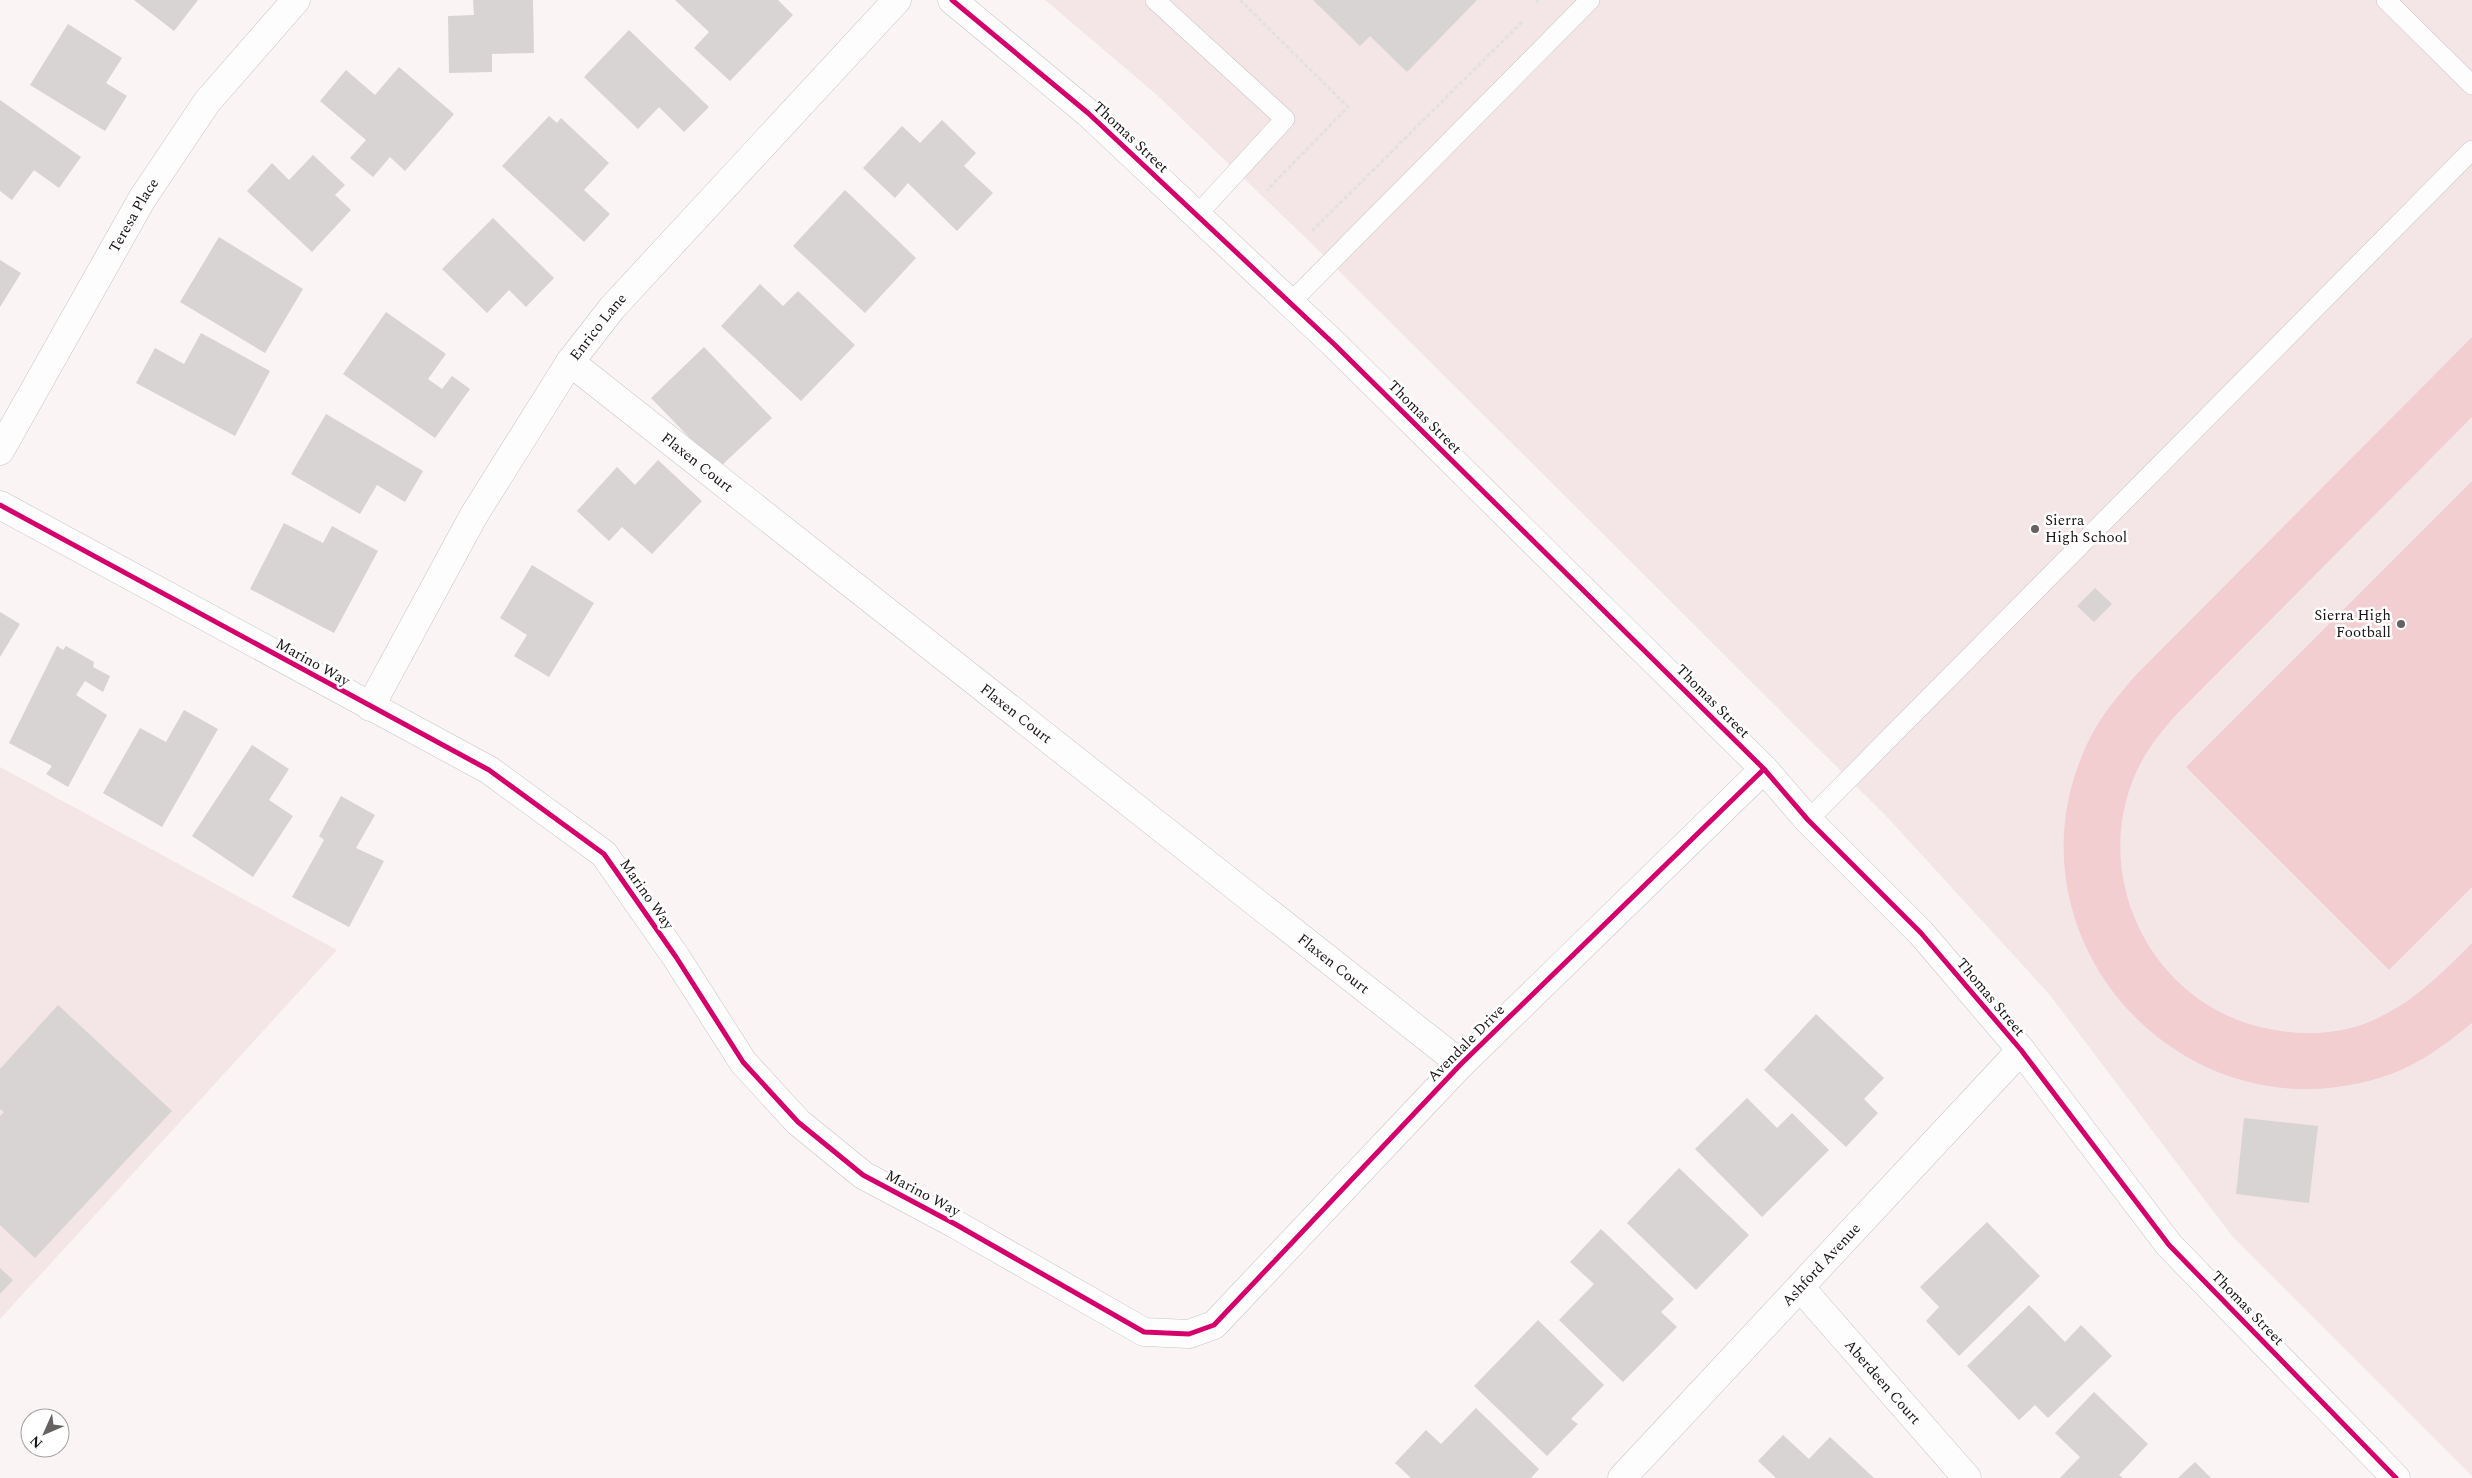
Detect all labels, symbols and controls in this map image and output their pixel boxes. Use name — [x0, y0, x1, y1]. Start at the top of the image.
street label: Thomas Street — [1087, 96, 1174, 179]
street label: Teresa Place — [103, 173, 165, 257]
street label: Enrico Lane — [564, 288, 632, 366]
street label: Thomas Street — [1382, 375, 1467, 460]
street label: Flaxen Court — [656, 427, 738, 498]
place label: Sierra High School — [2045, 509, 2127, 549]
marker: Sierra High School — [2029, 523, 2041, 535]
place label: Sierra High Football — [2314, 604, 2391, 644]
marker: Sierra High Football — [2395, 618, 2407, 630]
street label: Marino Way — [271, 633, 355, 693]
street label: Thomas Street — [1670, 659, 1755, 744]
street label: Flaxen Court — [975, 678, 1057, 750]
street label: Marino Way — [614, 854, 680, 935]
street label: Flaxen Court — [1292, 928, 1374, 1000]
street label: Thomas Street — [1951, 953, 2031, 1042]
street label: Avendale Drive — [1422, 999, 1510, 1087]
street label: Marino Way — [881, 1164, 965, 1223]
street label: Ashford Avenue — [1777, 1218, 1866, 1312]
street label: Thomas Street — [2206, 1266, 2290, 1351]
street label: Aberdeen Court — [1839, 1334, 1926, 1430]
north arrow — [20, 1408, 70, 1458]
text: N — [25, 1430, 48, 1453]

